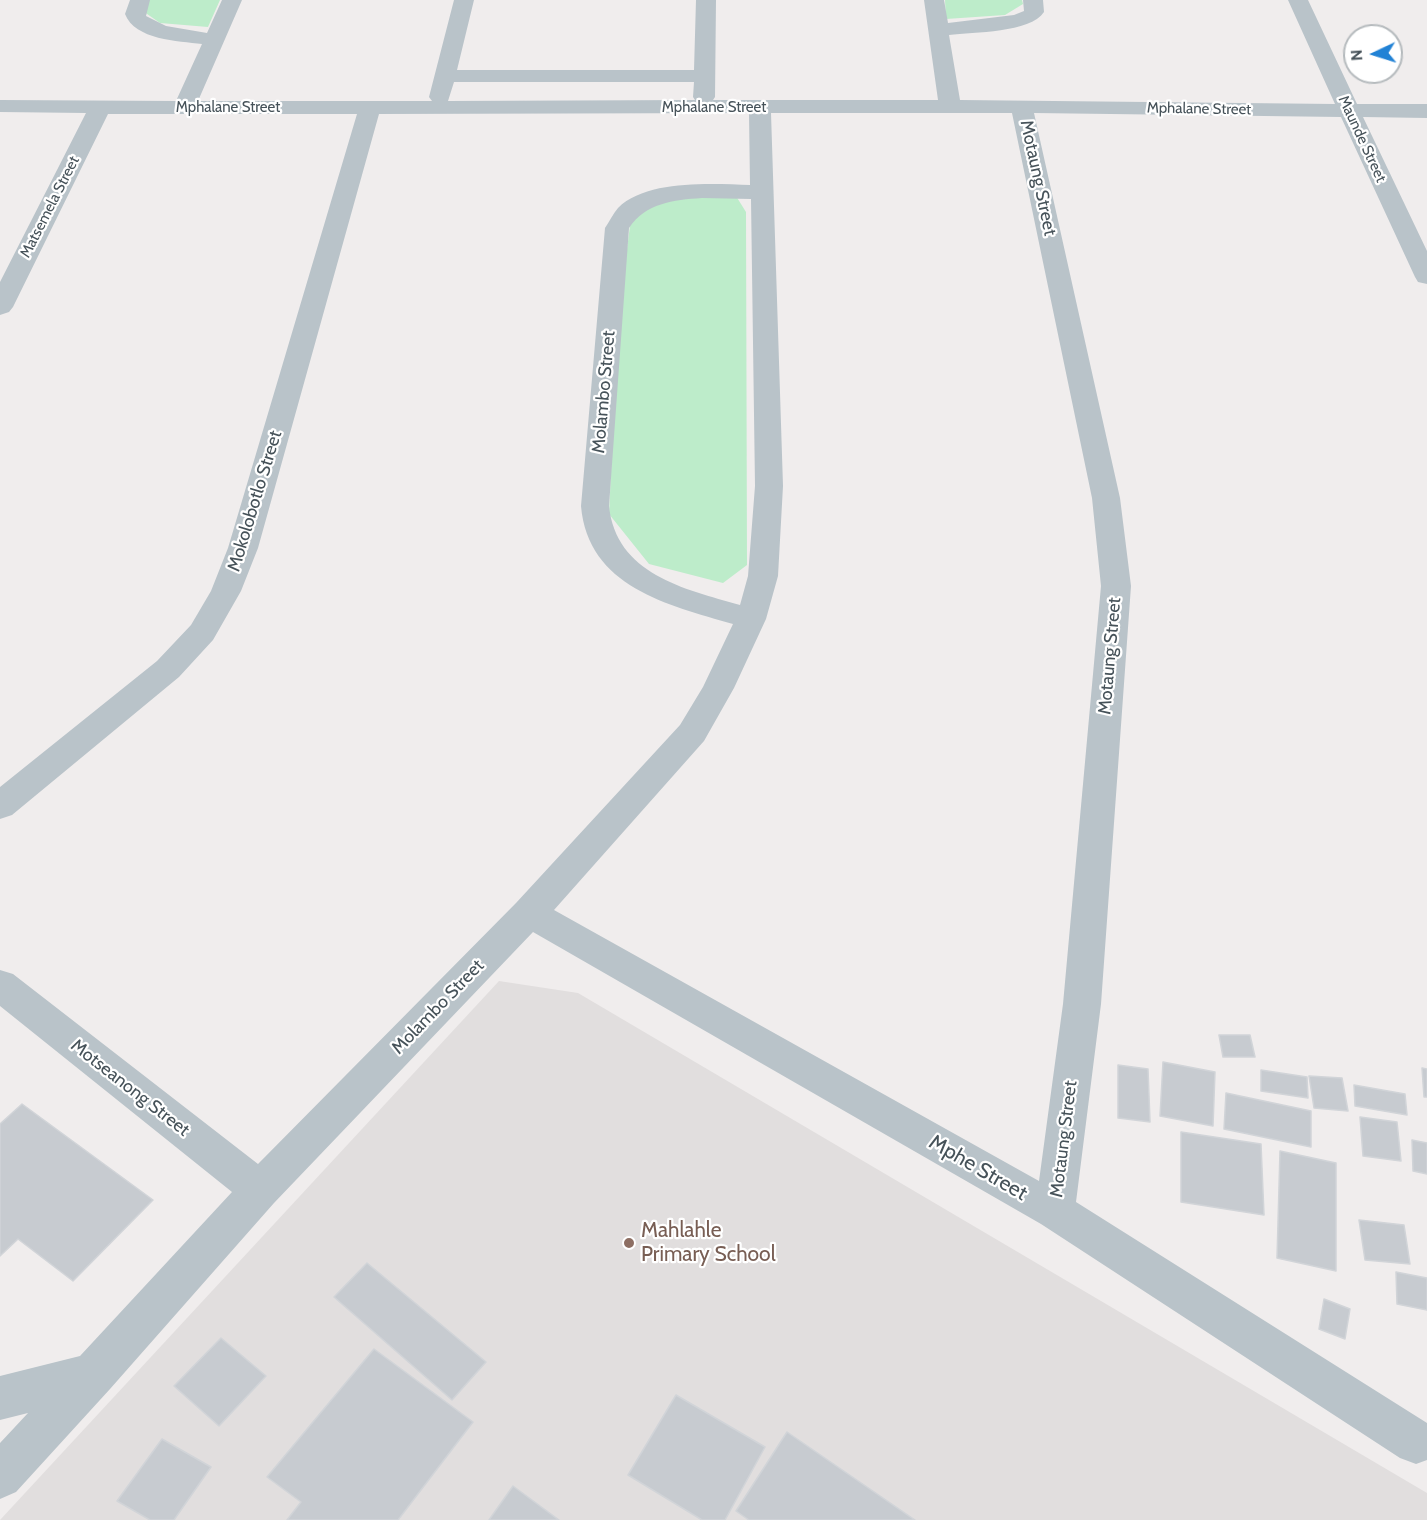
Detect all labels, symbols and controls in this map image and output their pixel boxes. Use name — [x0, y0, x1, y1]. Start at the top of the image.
north arrow — [1343, 24, 1403, 84]
text: N — [1347, 49, 1366, 61]
street label: Maunde Street — [1334, 93, 1390, 185]
street label: Mphalane Street — [176, 99, 280, 117]
street label: Mphalane Street — [662, 99, 766, 117]
street label: Mphalane Street — [1147, 99, 1251, 119]
street label: Motaung Street — [1015, 118, 1061, 238]
street label: Matsemela Street — [17, 153, 83, 261]
street label: Molambo Street — [588, 330, 620, 454]
street label: Mokolobotlo Street — [223, 428, 287, 574]
street label: Motaung Street — [1094, 596, 1126, 716]
street label: Molambo Street — [387, 955, 489, 1059]
street label: Motseanong Street — [66, 1035, 194, 1141]
street label: Motaung Street — [1046, 1079, 1082, 1199]
street label: Mphe Street — [924, 1130, 1032, 1206]
place label: Mahlahle Primary School — [641, 1218, 776, 1268]
marker: Mahlahle Primary School — [622, 1236, 636, 1250]

